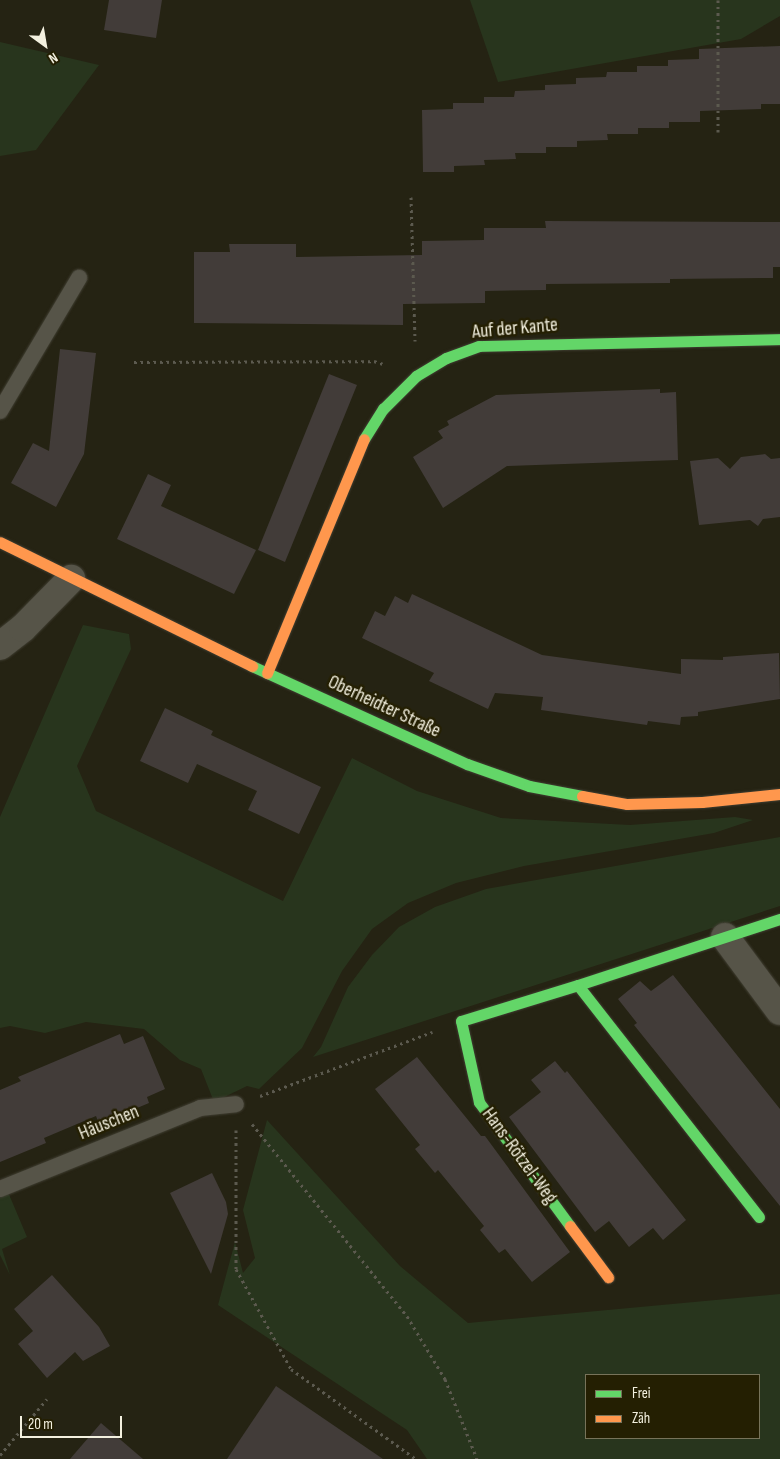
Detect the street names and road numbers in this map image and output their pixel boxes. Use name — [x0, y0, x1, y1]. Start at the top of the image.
street label: Auf der Kante — [471, 314, 559, 344]
street label: Oberheidter Straße — [324, 671, 444, 743]
street label: Häuschen — [75, 1101, 143, 1145]
street label: Hans-Rötzel-Weg — [477, 1104, 561, 1208]

